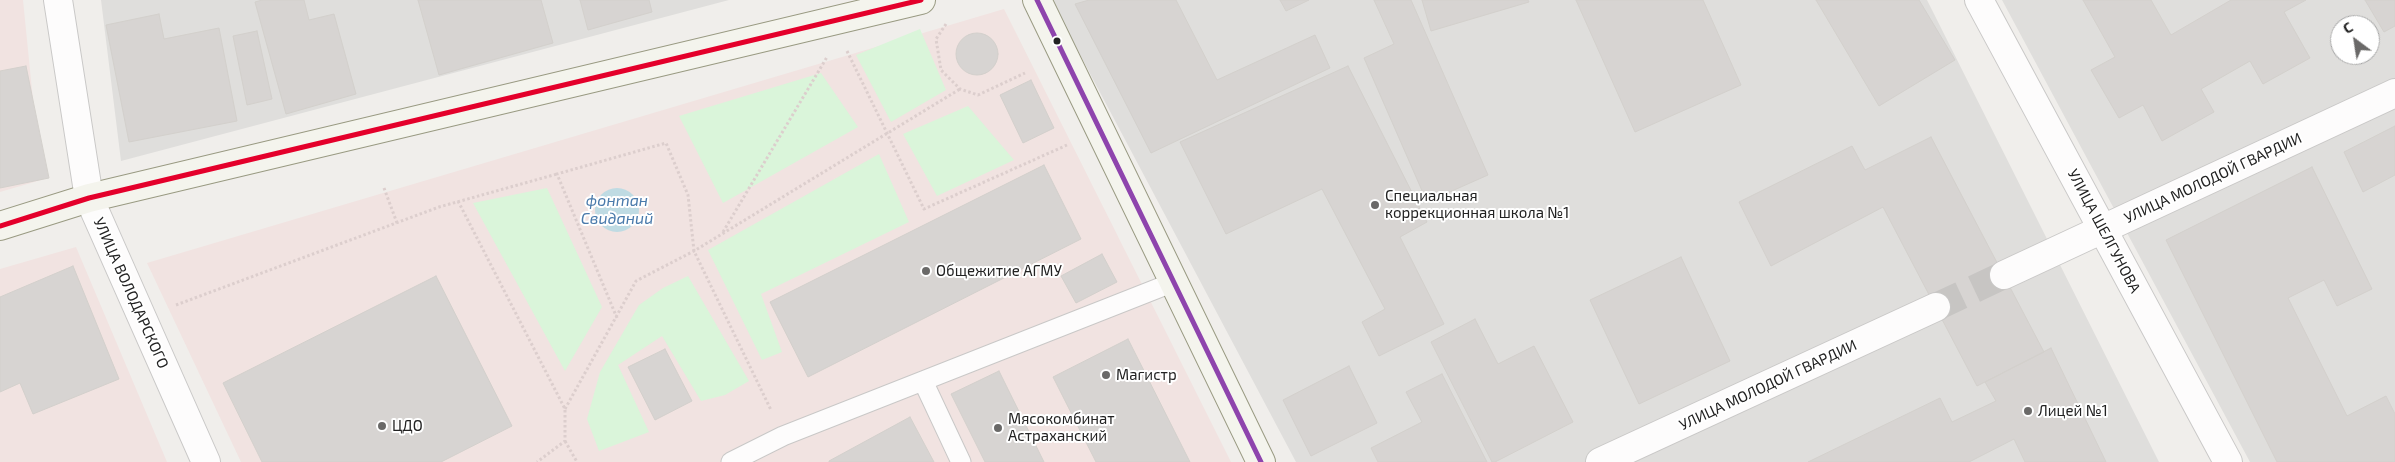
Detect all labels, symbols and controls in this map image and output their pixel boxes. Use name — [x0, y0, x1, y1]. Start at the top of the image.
north arrow — [2330, 15, 2380, 65]
text: С — [2340, 18, 2355, 37]
unlabelled marker — [1052, 36, 1062, 46]
street label: УЛИЦА МОЛОДОЙ ГВАРДИИ — [2121, 129, 2305, 227]
street label: УЛИЦА ШЕЛГУНОВА — [2064, 166, 2144, 296]
place label: Специальная коррекционная школа №1 — [1385, 187, 1569, 222]
water label: фонтан Свиданий — [581, 191, 653, 229]
marker: Специальная коррекционная школа №1 — [1369, 199, 1381, 211]
street label: УЛИЦА ВОЛОДАРСКОГО — [90, 215, 172, 371]
place label: Общежитие АГМУ — [936, 262, 1062, 280]
marker: Общежитие АГМУ — [920, 265, 932, 277]
street label: УЛИЦА МОЛОДОЙ ГВАРДИИ — [1676, 336, 1860, 434]
place label: Магистр — [1116, 366, 1177, 384]
marker: Магистр — [1100, 369, 1112, 381]
place label: Лицей №1 — [2038, 402, 2108, 420]
marker: Лицей №1 — [2022, 405, 2034, 417]
place label: Мясокомбинат Астраханский — [1008, 410, 1115, 445]
place label: ЦДО — [392, 417, 423, 435]
marker: ЦДО — [376, 420, 388, 432]
marker: Мясокомбинат Астраханский — [992, 422, 1004, 434]

